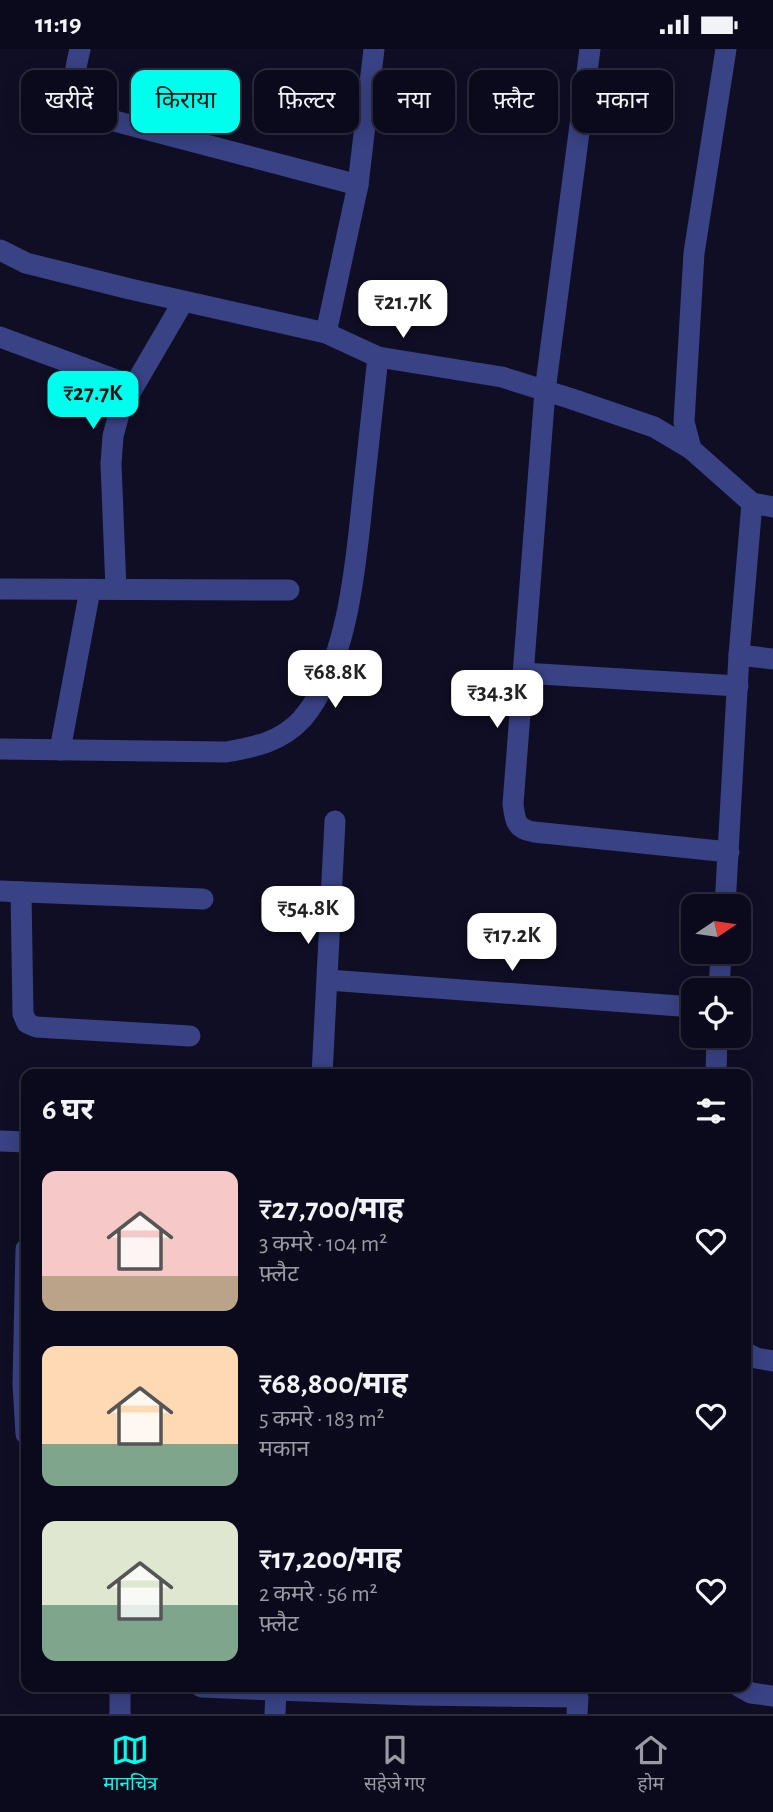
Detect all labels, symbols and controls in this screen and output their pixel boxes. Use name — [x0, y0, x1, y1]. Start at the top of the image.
text: 11:19 — [35, 11, 82, 37]
chip: खरीदें — [21, 70, 117, 133]
chip: किराया — [131, 70, 240, 133]
chip: फ़िल्टर — [254, 70, 359, 133]
chip: नया — [373, 70, 455, 133]
chip: फ़्लैट — [469, 70, 558, 133]
chip: मकान — [572, 70, 673, 133]
pin: ₹21.7K — [346, 281, 460, 340]
text: ₹21.7K — [374, 291, 432, 314]
pin: ₹27.7K — [36, 371, 150, 431]
text: ₹27.7K — [63, 382, 123, 405]
pin: ₹68.8K — [278, 651, 392, 710]
text: ₹68.8K — [304, 661, 366, 684]
pin: ₹34.3K — [440, 671, 554, 730]
text: ₹34.3K — [467, 681, 527, 704]
pin: ₹54.8K — [251, 887, 365, 946]
north arrow — [681, 894, 751, 964]
map controls — [681, 894, 751, 1048]
text: ₹54.8K — [277, 897, 339, 920]
pin: ₹17.2K — [455, 913, 569, 973]
text: ₹17.2K — [483, 924, 541, 947]
button: locate — [681, 978, 751, 1048]
icon: filters — [692, 1092, 730, 1130]
text: 6 घर — [42, 1095, 94, 1125]
text: ₹27,700/माह — [259, 1194, 404, 1224]
icon: home — [98, 1199, 182, 1283]
icon: heart — [692, 1222, 730, 1260]
text: 3 कमरे · 104 m² — [259, 1233, 387, 1256]
text: फ़्लैट — [259, 1263, 299, 1286]
text: ₹68,800/माह — [259, 1369, 408, 1399]
icon: home — [98, 1374, 182, 1458]
icon: heart — [692, 1397, 730, 1435]
text: 5 कमरे · 183 m² — [259, 1408, 385, 1431]
text: मकान — [259, 1438, 309, 1461]
text: ₹17,200/माह — [259, 1544, 401, 1574]
icon: home — [98, 1549, 182, 1633]
icon: heart — [692, 1572, 730, 1610]
text: 2 कमरे · 56 m² — [259, 1583, 378, 1606]
text: फ़्लैट — [259, 1613, 299, 1636]
tab: मानचित्र — [103, 1731, 158, 1798]
tab: सहेजे गए — [364, 1731, 425, 1798]
tab: होम — [632, 1731, 670, 1798]

